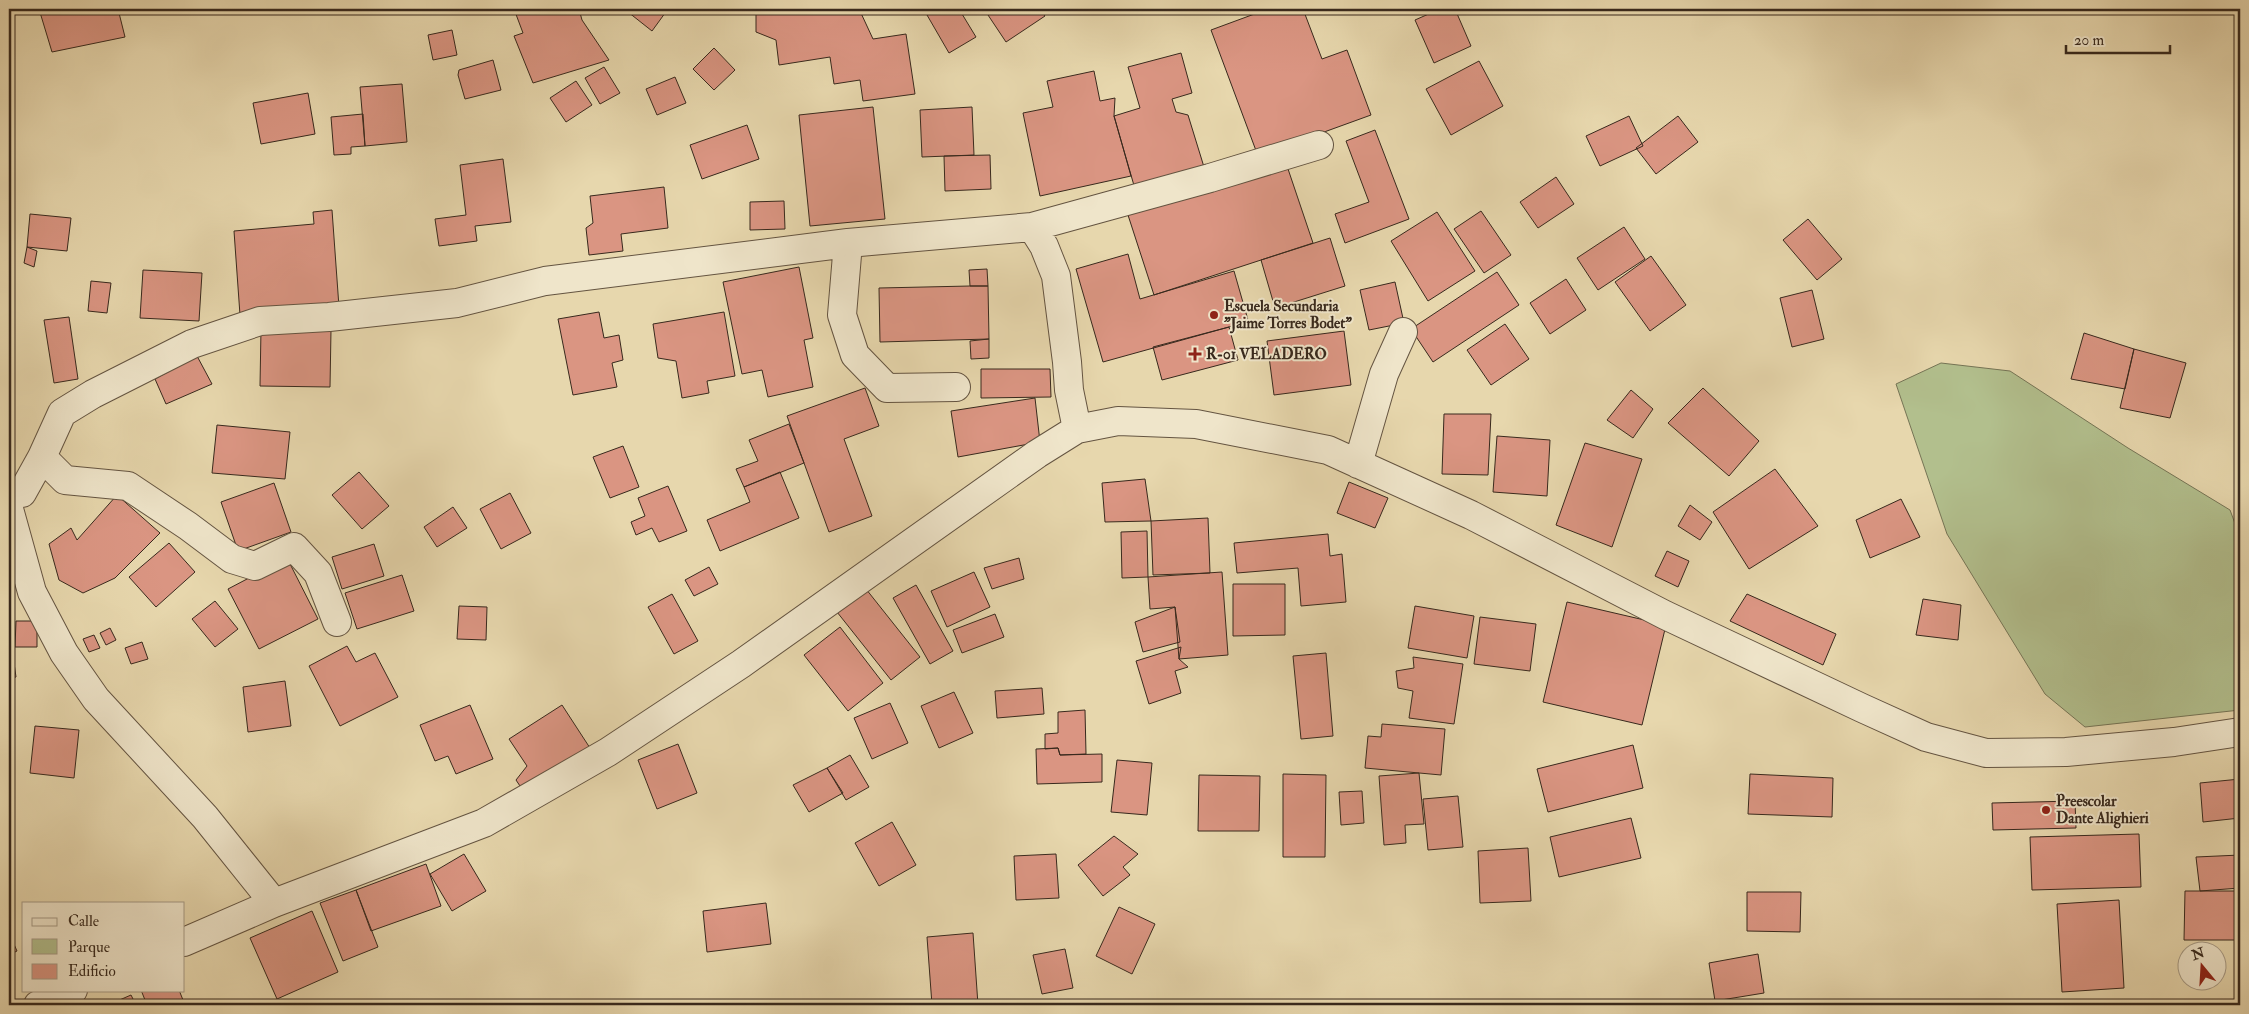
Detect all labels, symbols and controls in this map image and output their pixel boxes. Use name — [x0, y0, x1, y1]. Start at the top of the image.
scale bar — [2066, 22, 2170, 54]
text: 20 m — [2074, 31, 2104, 50]
place label: Escuela Secundaria "Jaime Torres Bodet" — [1224, 297, 1352, 334]
marker: Escuela Secundaria "Jaime Torres Bodet" — [1208, 309, 1220, 321]
place label: R-01 VELADERO — [1206, 345, 1327, 364]
marker: R-01 VELADERO — [1188, 347, 1202, 361]
place label: Preescolar Dante Alighieri — [2056, 792, 2149, 829]
marker: Preescolar Dante Alighieri — [2040, 804, 2052, 816]
legend — [22, 902, 185, 992]
text: Calle — [68, 912, 99, 931]
text: Parque — [68, 938, 110, 957]
north arrow — [2176, 942, 2226, 992]
text: N — [2189, 944, 2207, 964]
text: Edificio — [68, 962, 116, 981]

